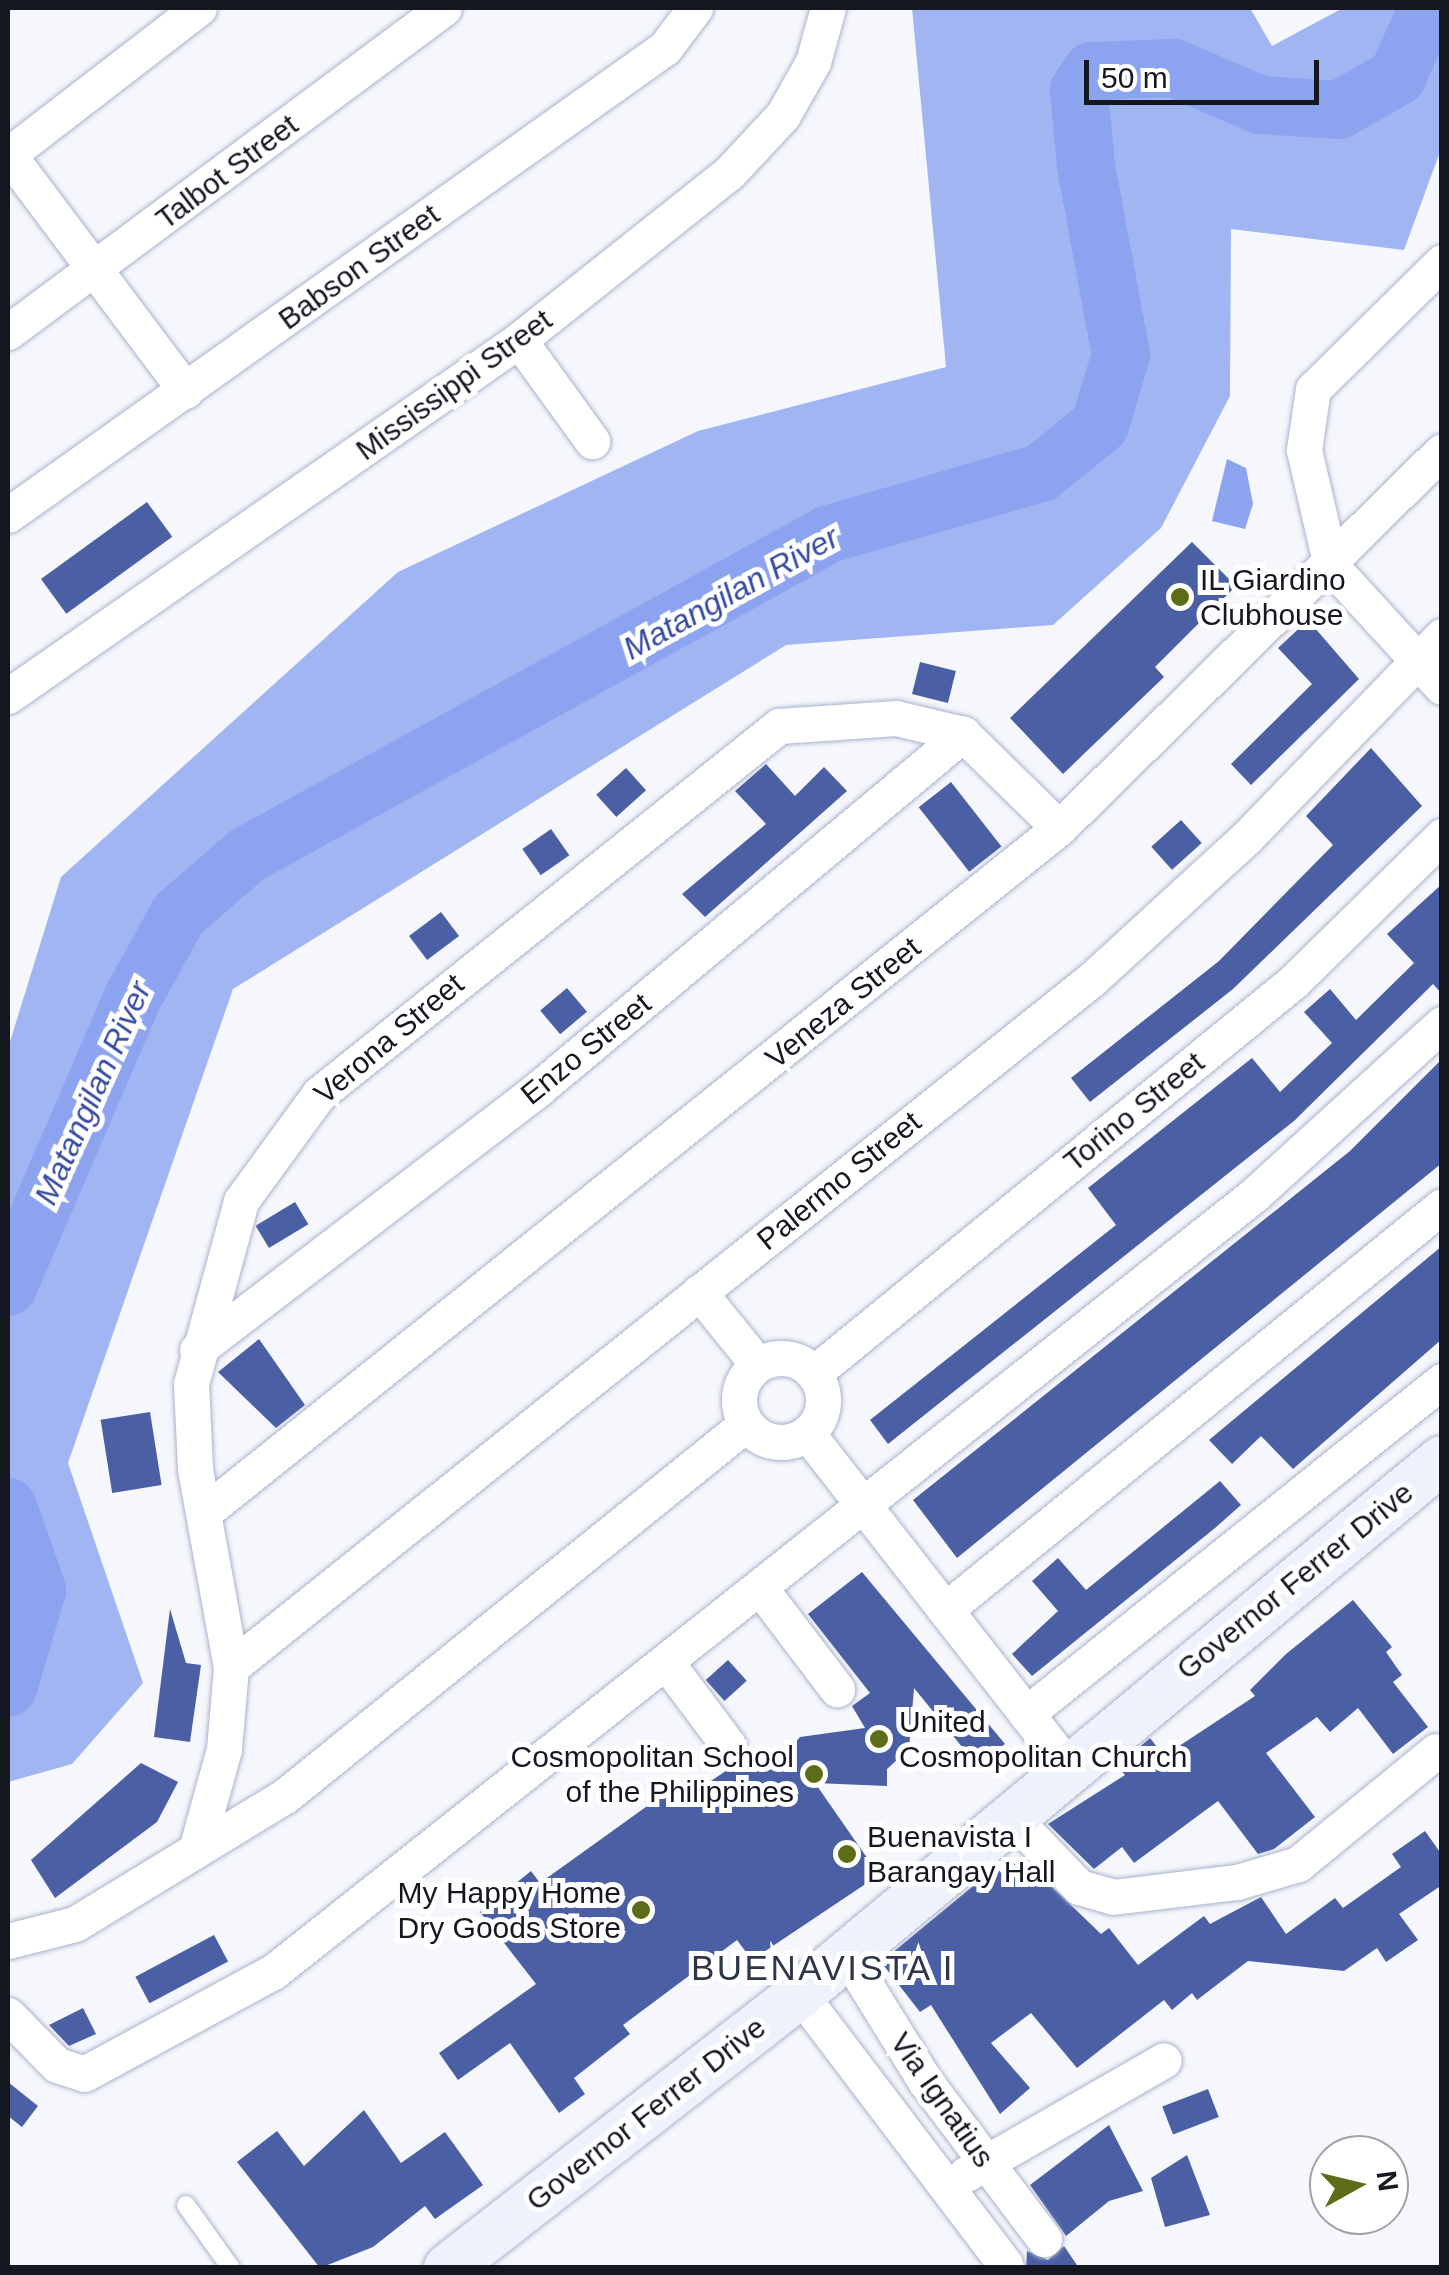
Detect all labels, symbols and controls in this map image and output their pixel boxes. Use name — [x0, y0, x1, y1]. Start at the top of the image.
scale bar — [1089, 40, 1324, 102]
text: 50 m — [1101, 61, 1168, 94]
street label: Talbot Street — [149, 107, 305, 237]
street label: Babson Street — [272, 197, 446, 337]
street label: Mississippi Street — [349, 302, 559, 468]
water label: Matangilan River — [617, 518, 845, 668]
place label: IL Giardino Clubhouse — [1200, 562, 1347, 632]
marker: IL Giardino Clubhouse — [1169, 586, 1191, 608]
street label: Veneza Street — [758, 930, 928, 1076]
street label: Verona Street — [307, 966, 471, 1112]
water label: Matangilan River — [27, 976, 159, 1210]
street label: Enzo Street — [514, 986, 658, 1112]
street label: Torino Street — [1057, 1044, 1211, 1180]
street label: Palermo Street — [750, 1104, 928, 1258]
street label: Governor Ferrer Drive — [1170, 1475, 1420, 1687]
place label: United Cosmopolitan Church — [899, 1704, 1187, 1774]
marker: United Cosmopolitan Church — [868, 1728, 890, 1750]
place label: Cosmopolitan School of the Philippines — [511, 1739, 794, 1810]
marker: Cosmopolitan School of the Philippines — [803, 1763, 825, 1785]
place label: Buenavista I Barangay Hall — [867, 1819, 1055, 1890]
marker: Buenavista I Barangay Hall — [836, 1843, 858, 1865]
place label: My Happy Home Dry Goods Store — [398, 1875, 621, 1946]
marker: My Happy Home Dry Goods Store — [630, 1899, 652, 1921]
district label: BUENAVISTA I — [690, 1947, 956, 1989]
street label: Governor Ferrer Drive — [519, 2010, 773, 2218]
street label: Via Ignatius — [882, 2026, 1002, 2174]
north arrow — [1309, 2135, 1409, 2235]
text: N — [1370, 2169, 1404, 2193]

